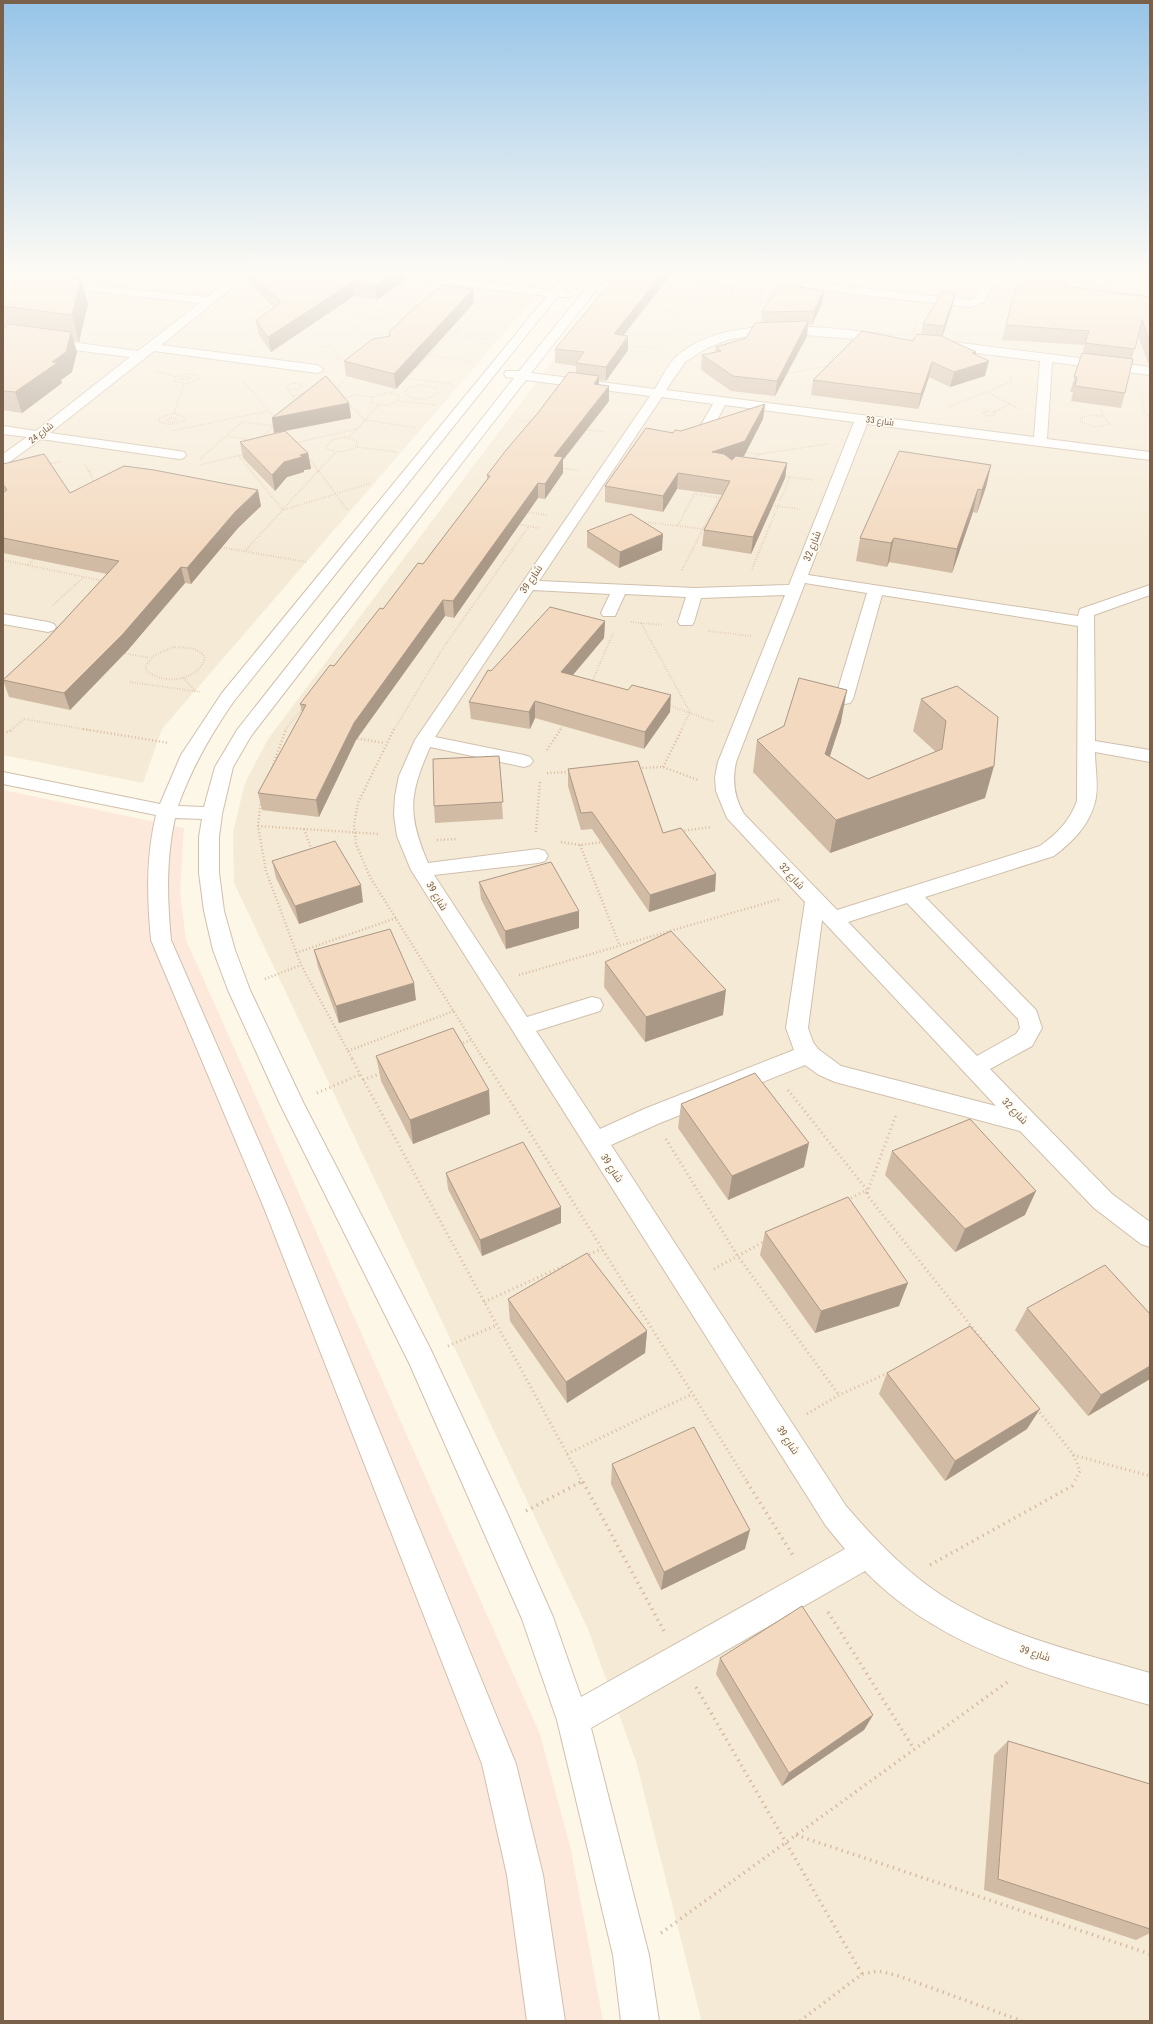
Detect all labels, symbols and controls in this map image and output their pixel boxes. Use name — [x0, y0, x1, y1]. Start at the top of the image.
street label: شارع 33 — [865, 414, 895, 429]
street label: شارع 24 — [27, 420, 56, 446]
street label: شارع 32 — [801, 529, 824, 563]
street label: شارع 39 — [518, 563, 545, 596]
street label: شارع 32 — [776, 861, 807, 892]
street label: شارع 39 — [423, 880, 450, 913]
street label: شارع 32 — [999, 1096, 1030, 1127]
street label: شارع 39 — [598, 1152, 625, 1185]
street label: شارع 39 — [774, 1424, 801, 1457]
street label: شارع 39 — [1018, 1643, 1052, 1664]

